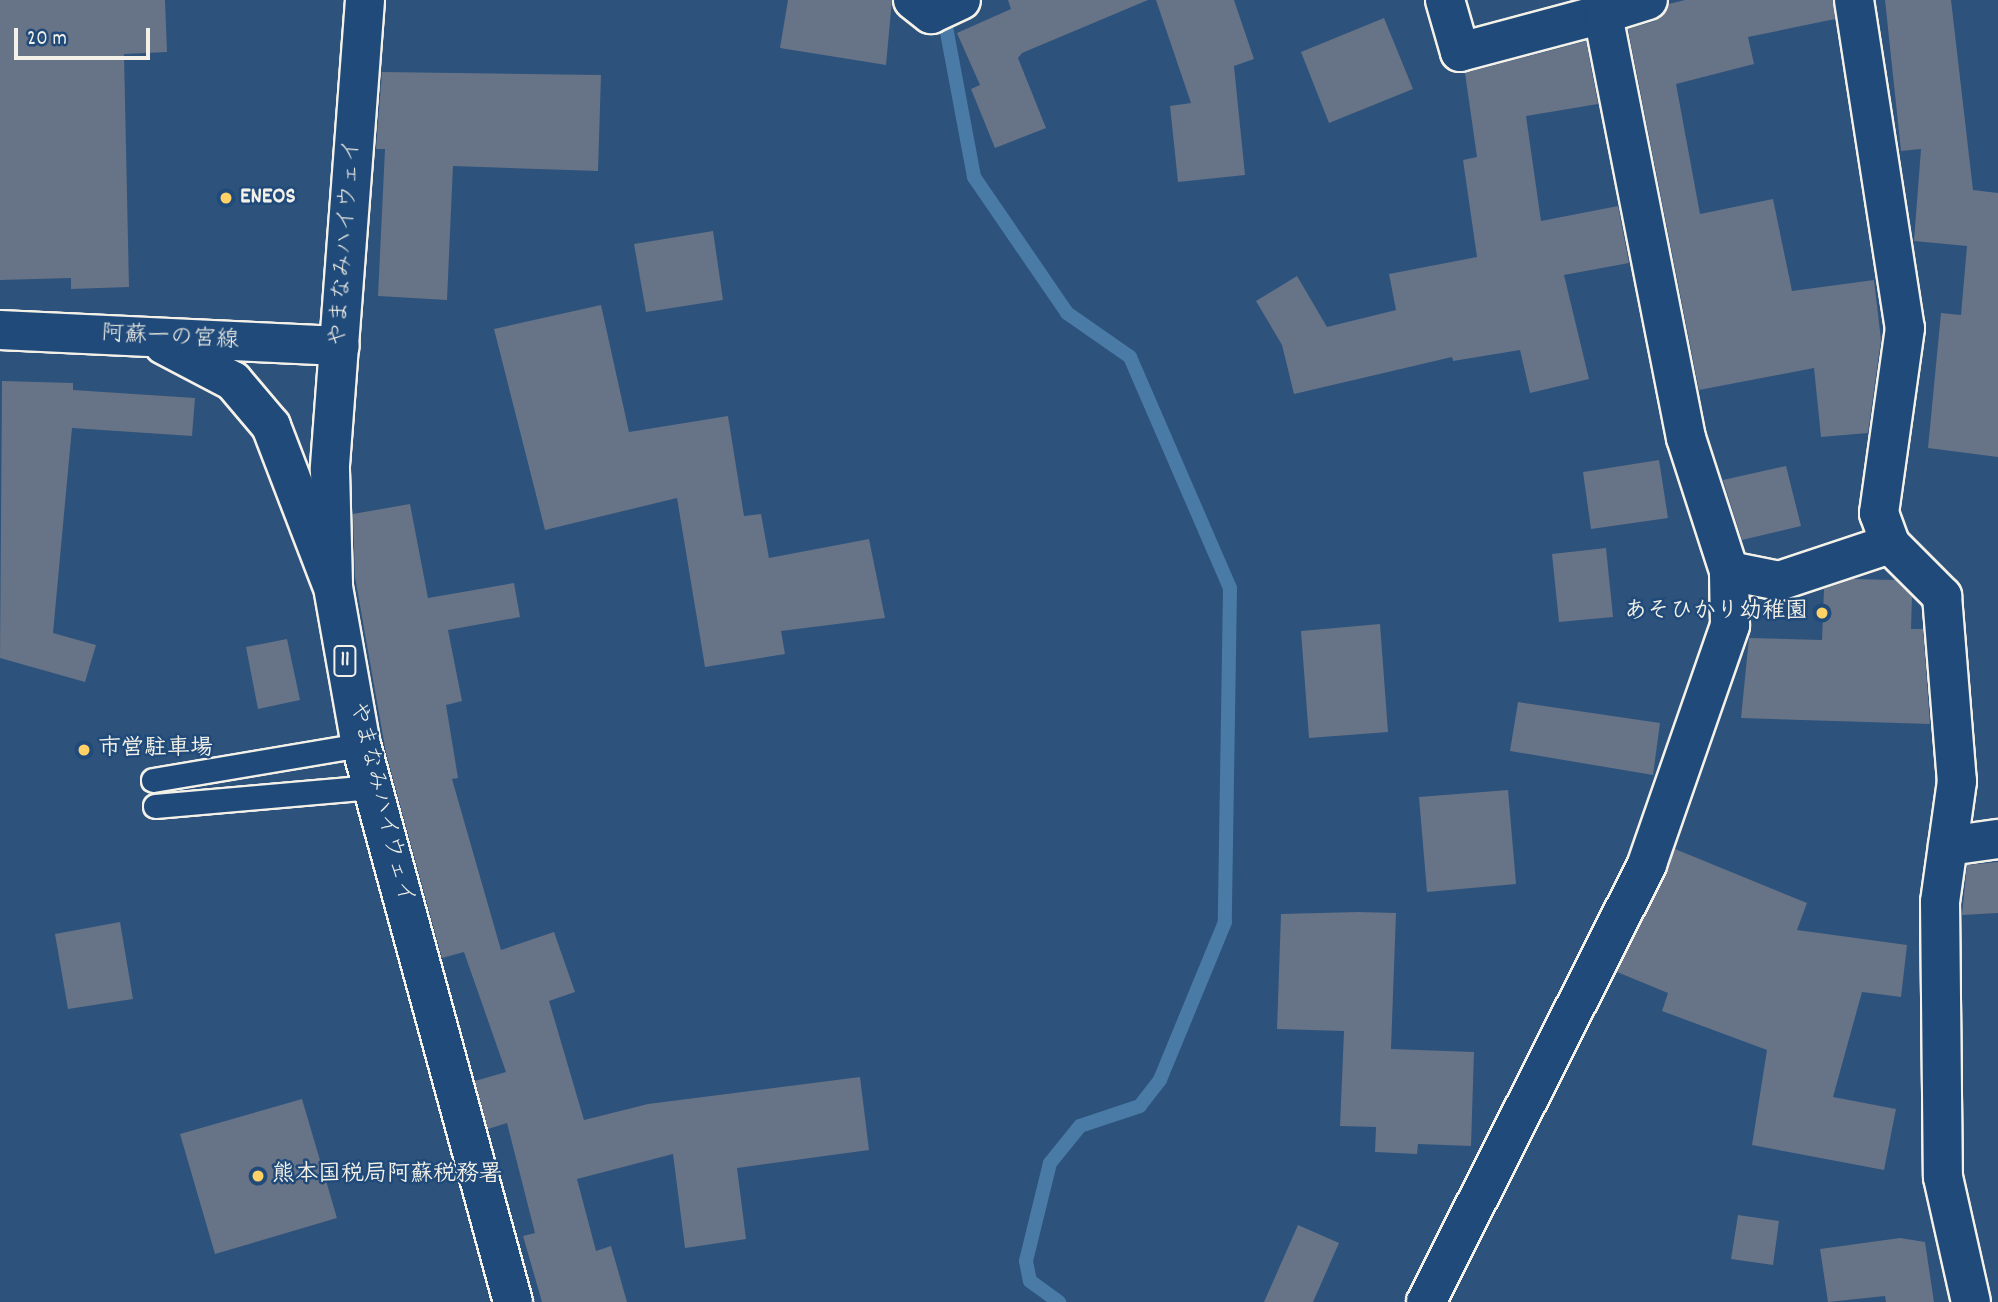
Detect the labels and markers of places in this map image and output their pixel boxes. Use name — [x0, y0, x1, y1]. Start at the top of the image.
place label: ENEOS — [240, 184, 296, 212]
marker: ENEOS — [218, 190, 234, 206]
place label: あそひかり幼稚園 — [1624, 599, 1808, 627]
marker: あそひかり幼稚園 — [1814, 605, 1830, 621]
place label: 市営駐車場 — [98, 736, 213, 764]
marker: 市営駐車場 — [76, 742, 92, 758]
place label: 熊本国税局阿蘇税務署 — [272, 1162, 502, 1190]
marker: 熊本国税局阿蘇税務署 — [250, 1168, 266, 1184]

